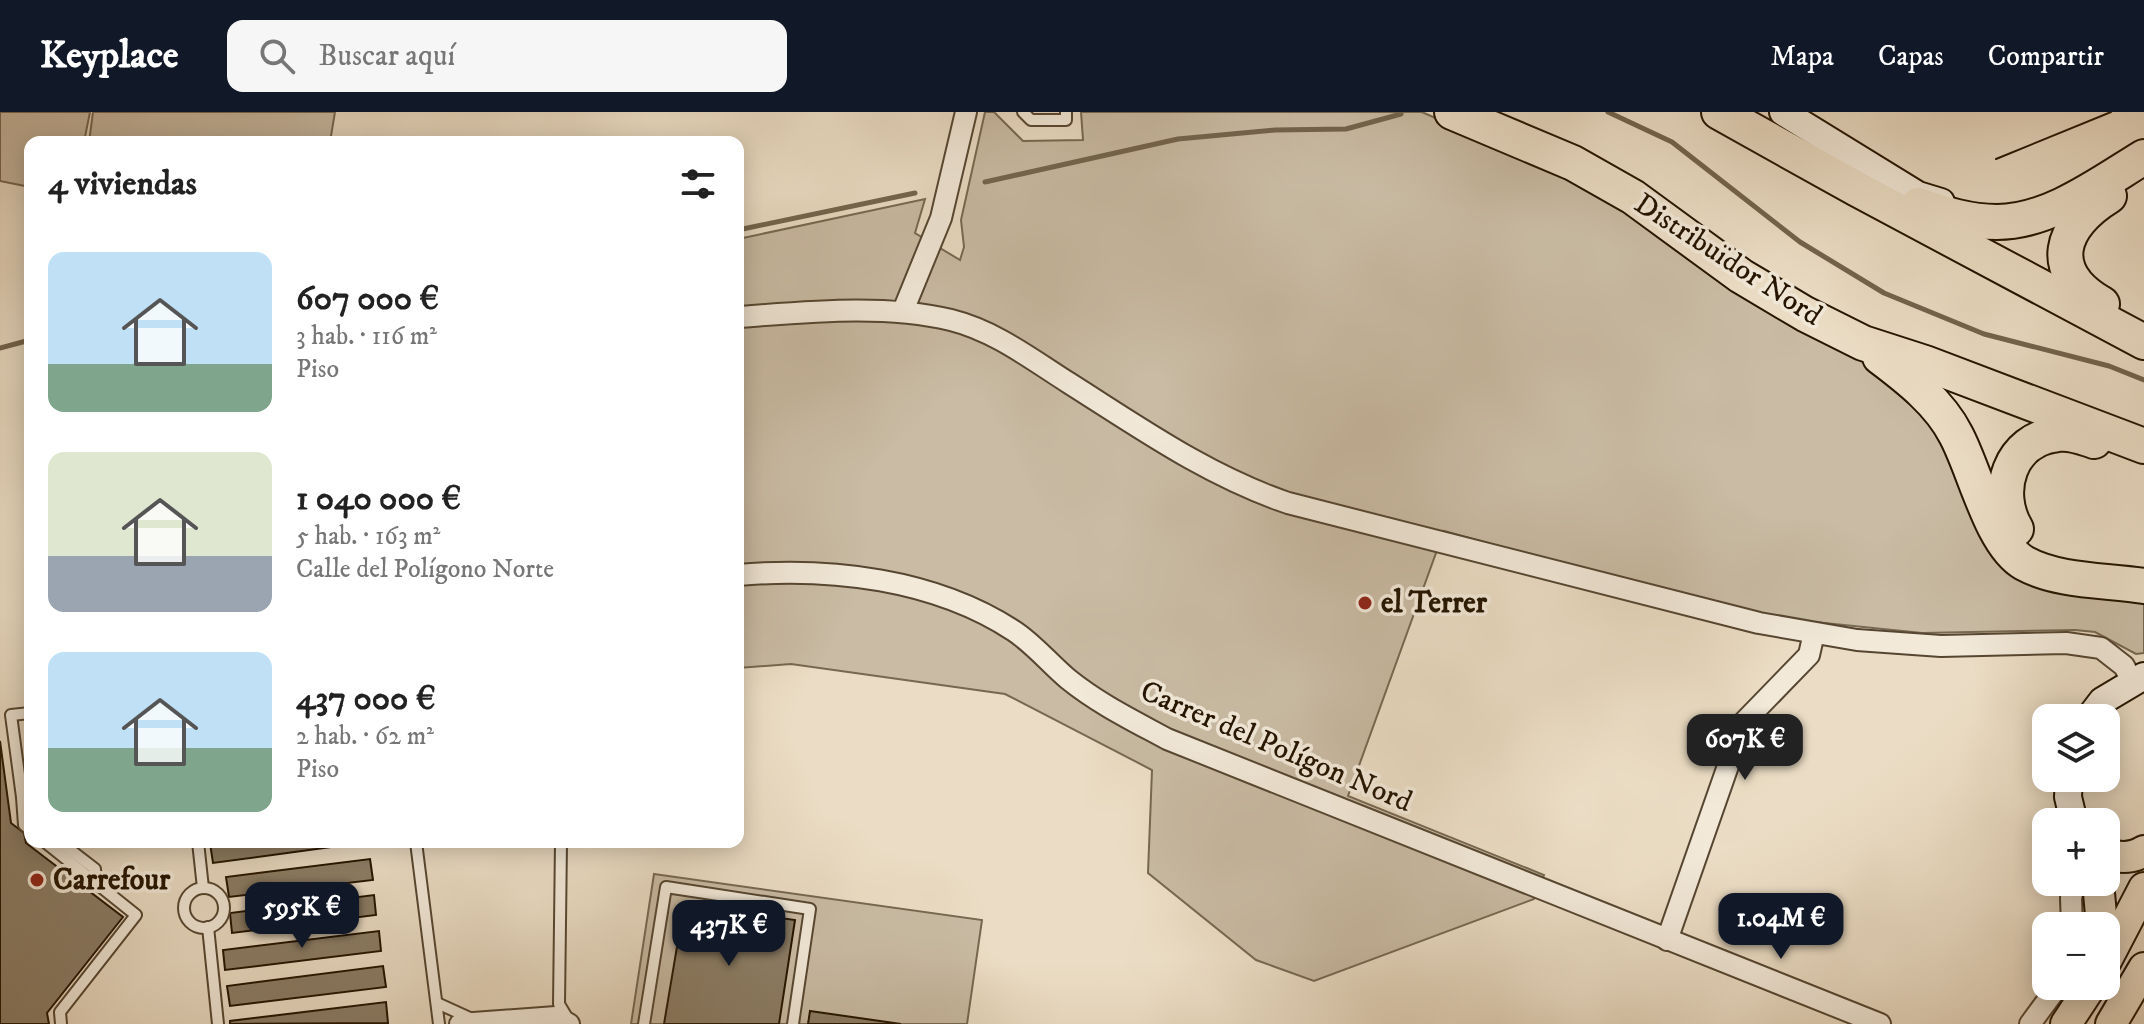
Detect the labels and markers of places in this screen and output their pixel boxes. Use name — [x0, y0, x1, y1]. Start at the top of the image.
place label: el Terrer — [1381, 585, 1488, 622]
marker: el Terrer — [1356, 594, 1374, 612]
pin: 607K € — [1680, 714, 1810, 782]
place label: Carrefour — [53, 862, 171, 899]
marker: Carrefour — [28, 871, 46, 889]
pin: 595K € — [237, 882, 367, 950]
pin: 1.04M € — [1707, 893, 1855, 961]
pin: 437K € — [664, 900, 794, 968]

